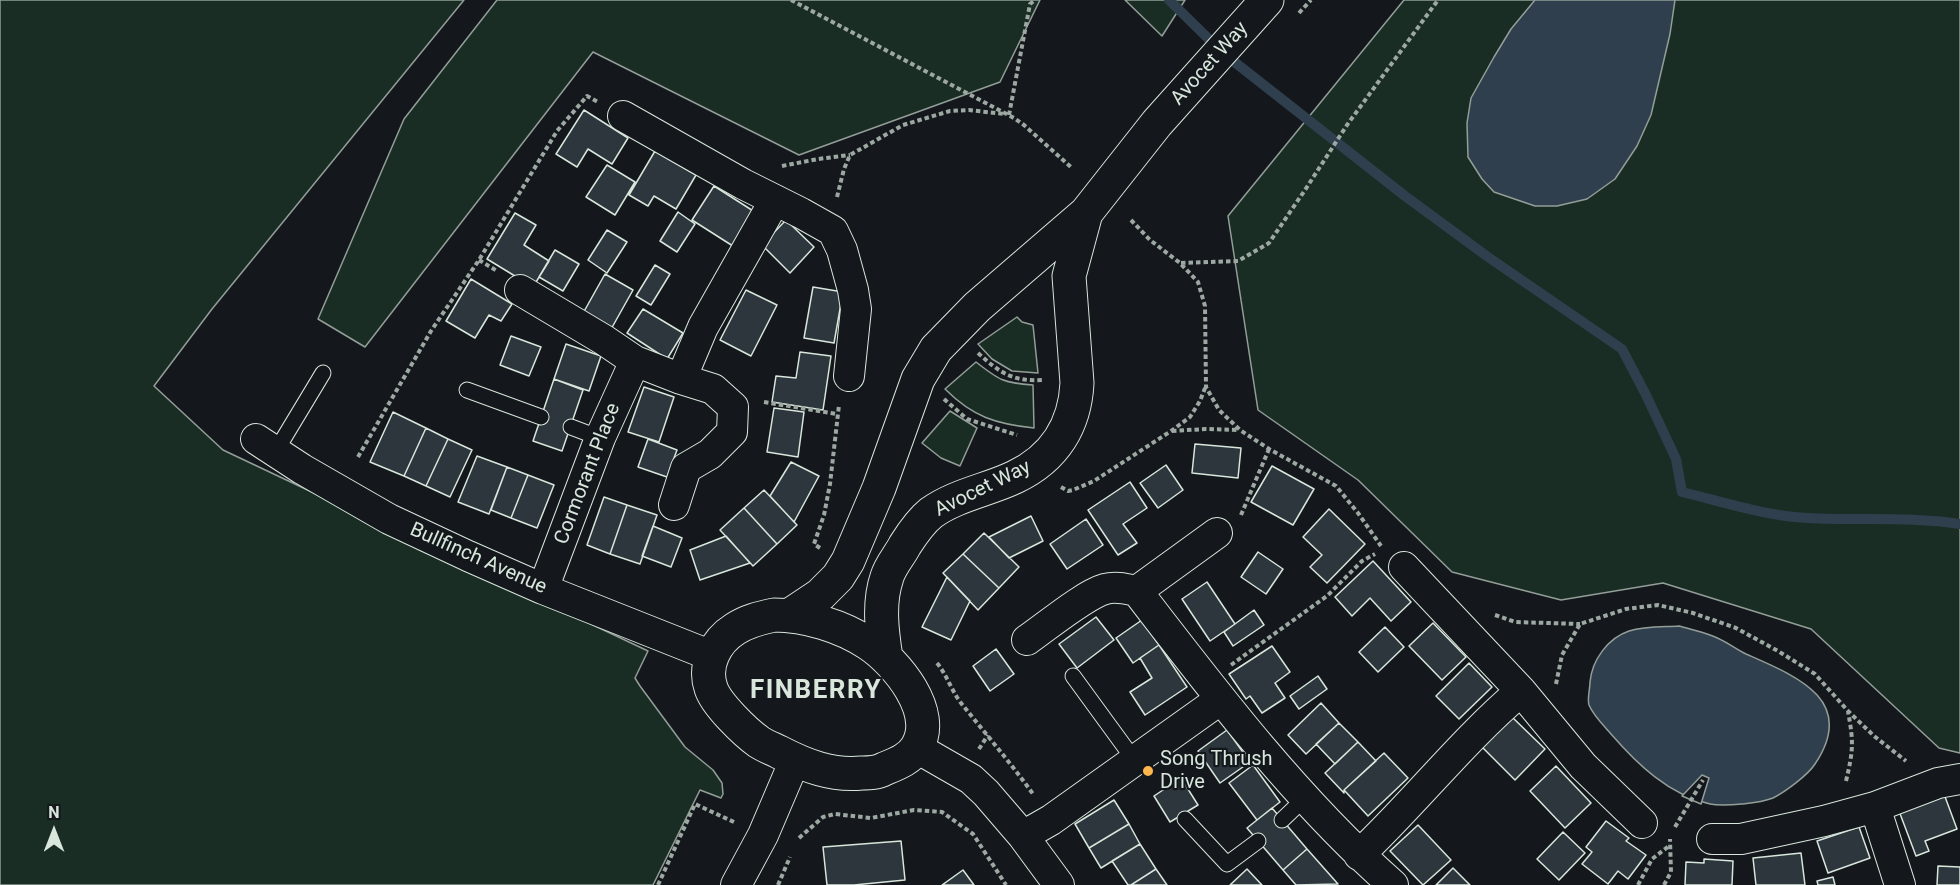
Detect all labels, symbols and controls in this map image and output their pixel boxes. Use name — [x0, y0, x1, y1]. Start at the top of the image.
street label: Avocet Way — [1166, 17, 1254, 111]
street label: Cormorant Place — [550, 400, 626, 548]
street label: Avocet Way — [931, 455, 1035, 523]
street label: Bullfinch Avenue — [406, 518, 550, 600]
district label: FINBERRY — [750, 675, 882, 707]
place label: Song Thrush Drive — [1160, 748, 1273, 795]
marker: Song Thrush Drive — [1141, 764, 1155, 778]
north arrow — [24, 801, 84, 861]
text: N — [48, 803, 60, 822]

